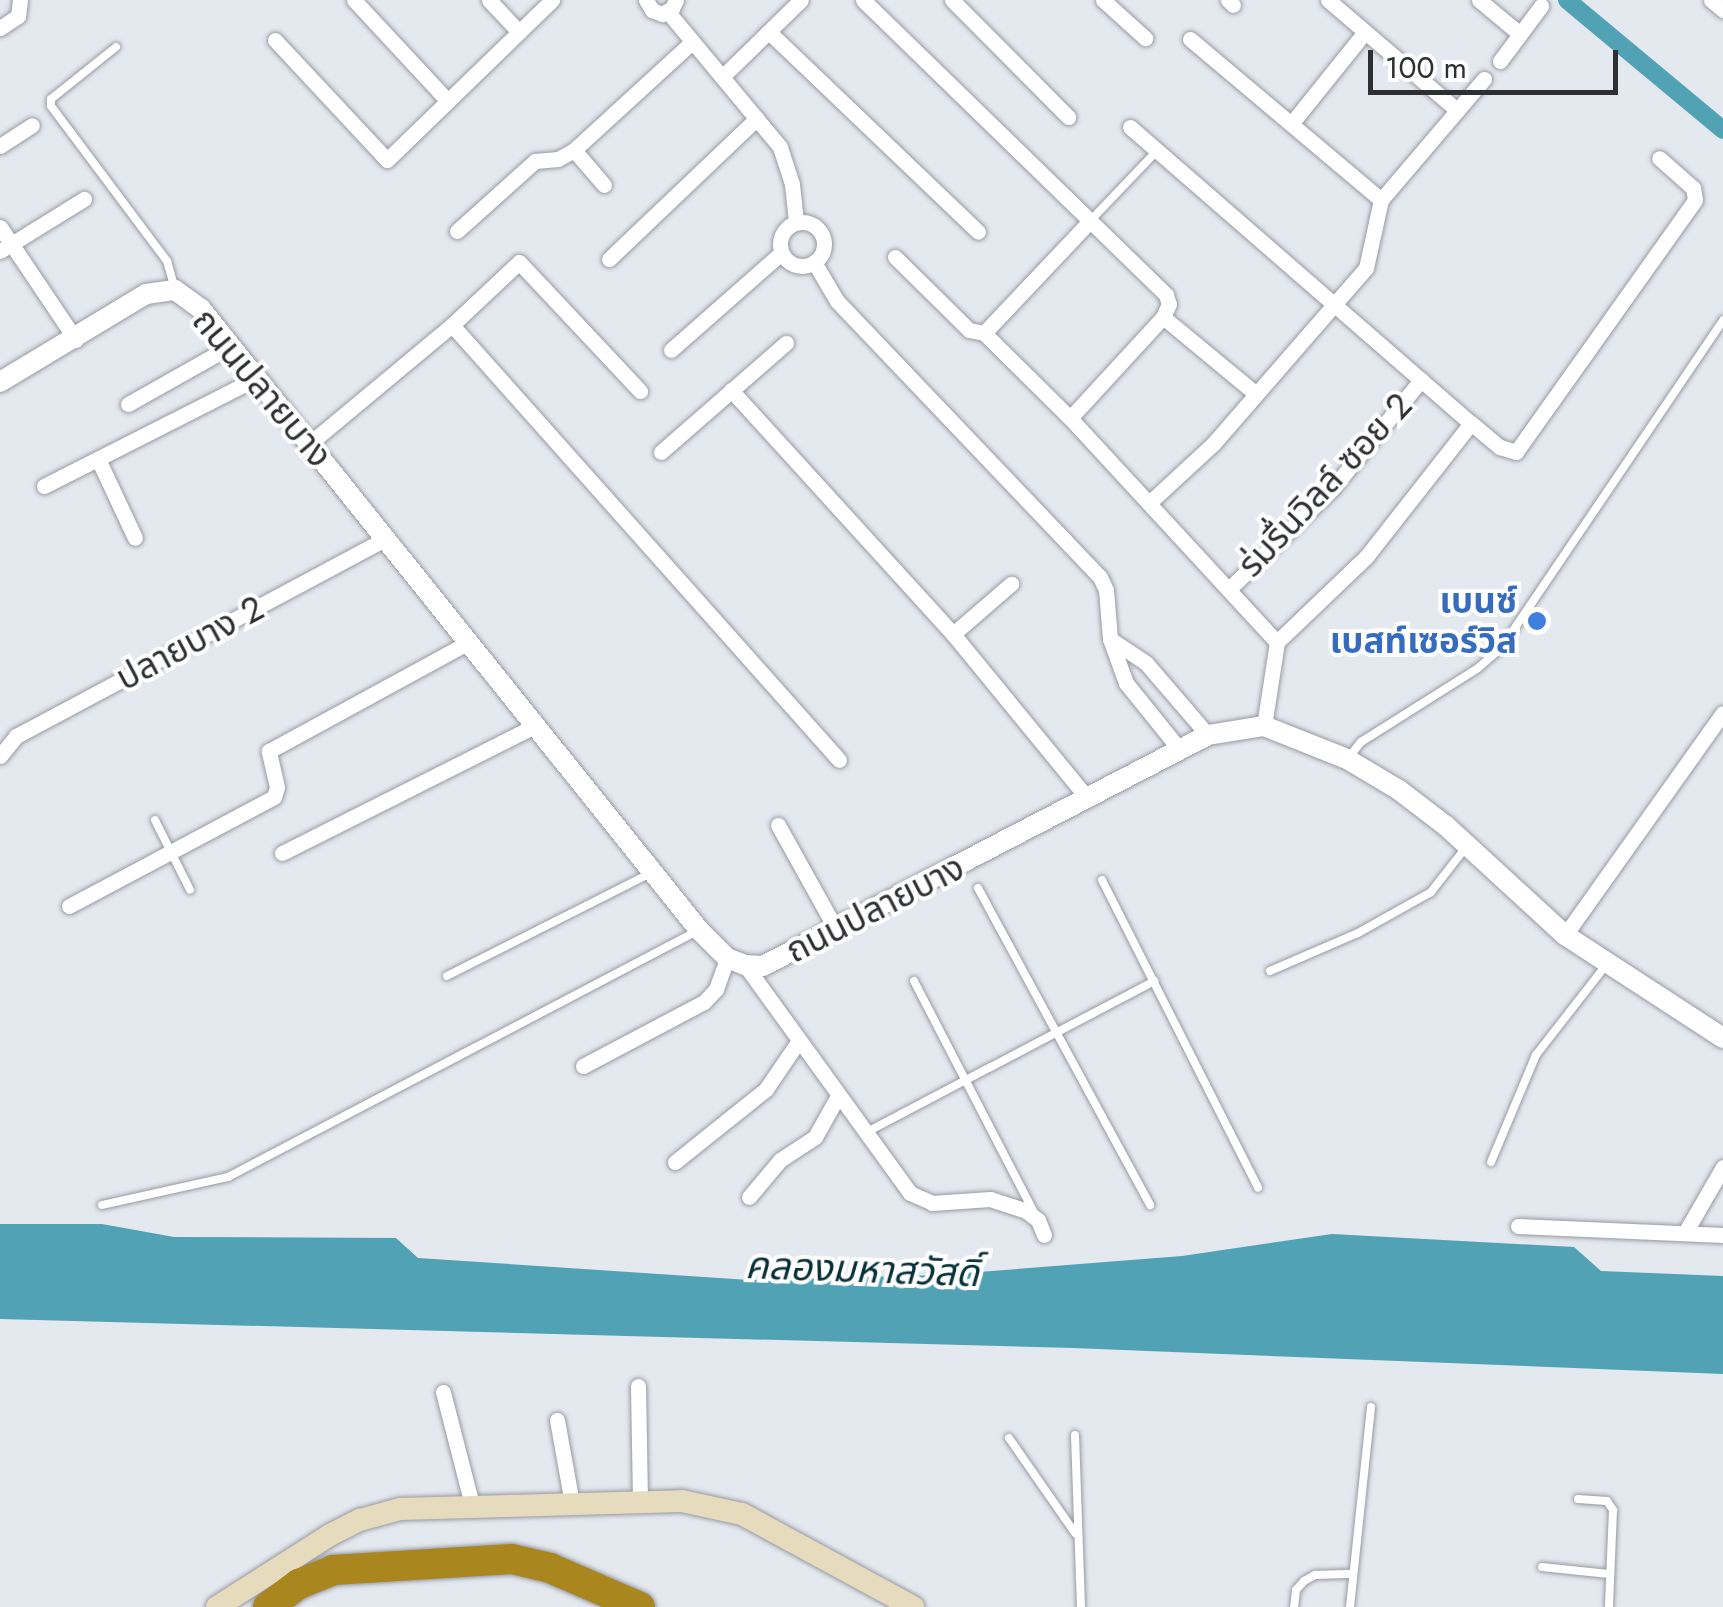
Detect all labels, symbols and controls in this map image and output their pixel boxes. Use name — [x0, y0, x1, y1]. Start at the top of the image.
scale bar — [1373, 30, 1623, 92]
text: 100 m — [1385, 46, 1467, 89]
street label: ถนนปลายบาง — [183, 300, 341, 476]
street label: ร่มรื่นวิลล์ ซอย 2 — [1229, 385, 1421, 585]
place label: เบนซ์ เบสท์เซอร์วิส — [1330, 580, 1517, 662]
street label: ปลายบาง 2 — [109, 587, 271, 699]
marker: เบนซ์ เบสท์เซอร์วิส — [1526, 610, 1548, 632]
street label: ถนนปลายบาง — [779, 846, 971, 972]
water label: คลองมหาสวัสดิ์ — [744, 1242, 980, 1296]

